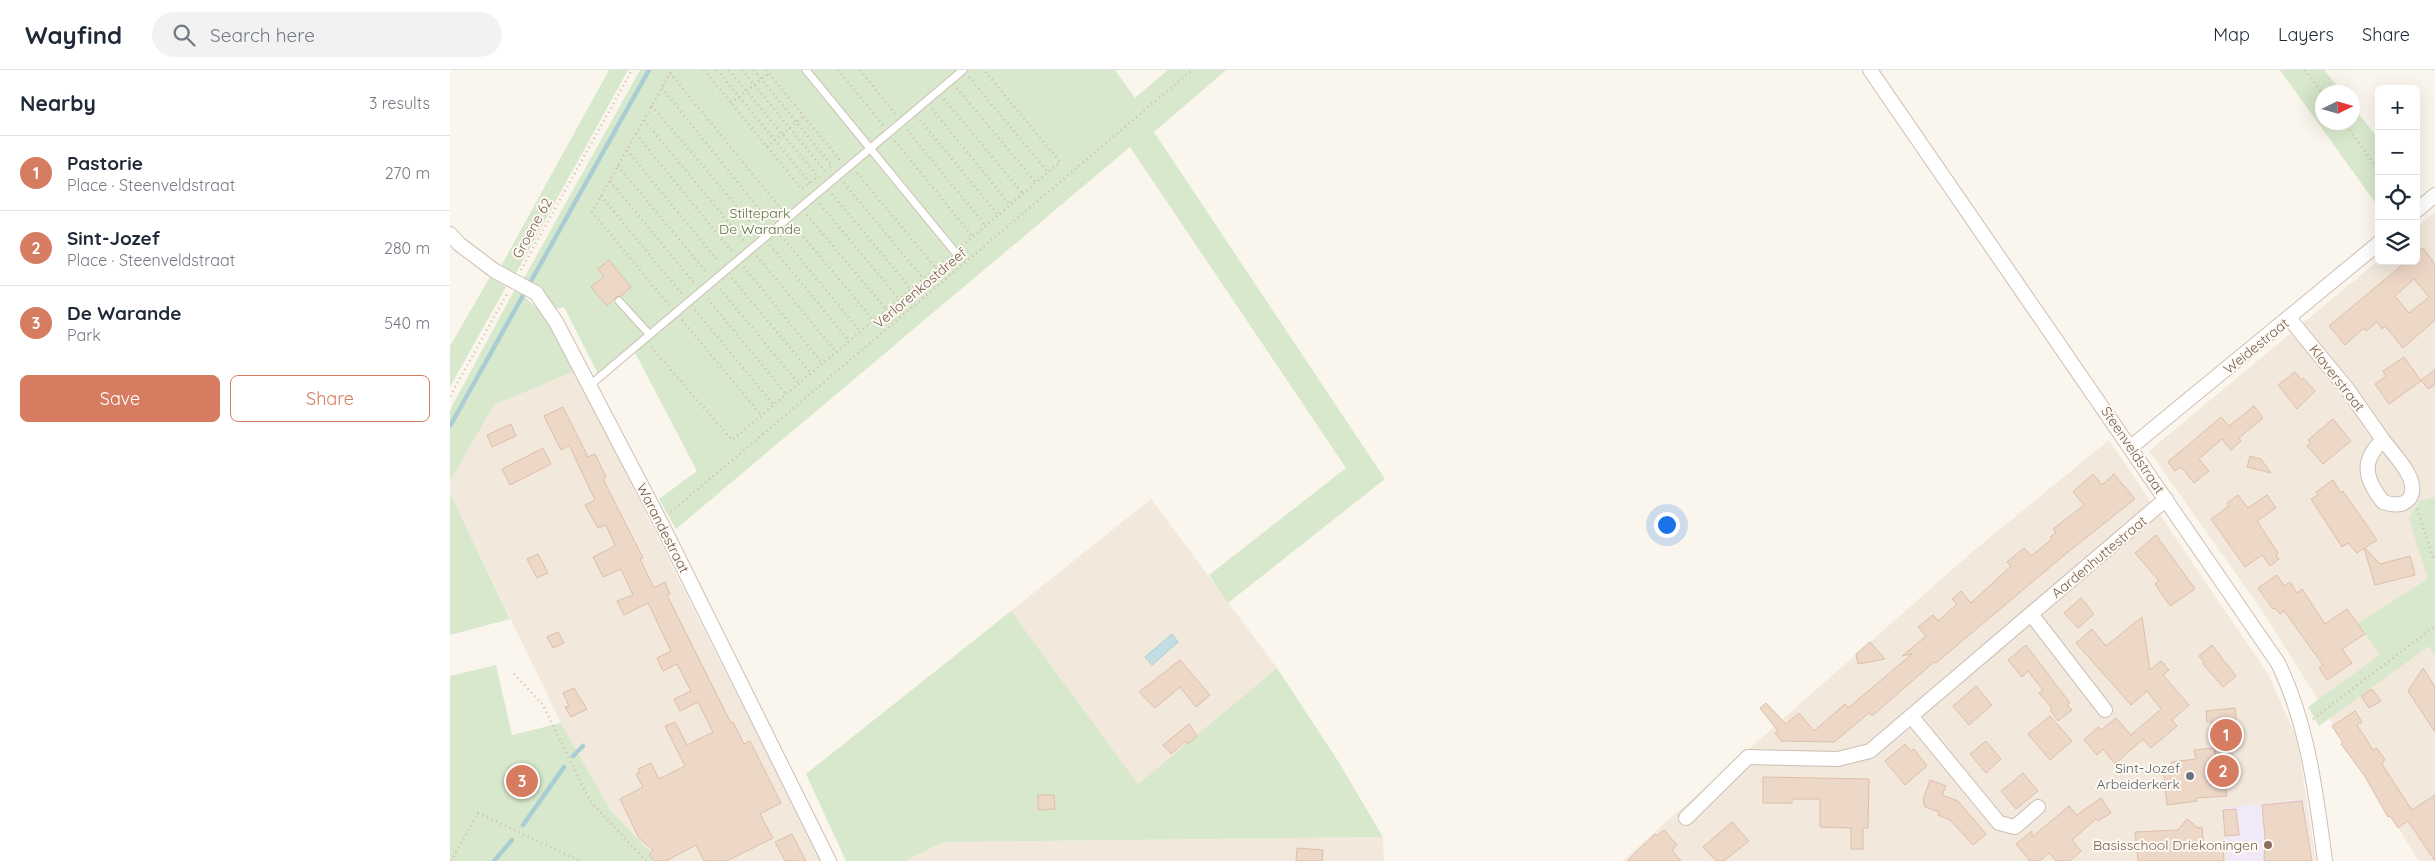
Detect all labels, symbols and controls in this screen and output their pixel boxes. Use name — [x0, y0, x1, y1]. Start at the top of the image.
search box — [152, 12, 502, 57]
text: Wayfind — [25, 20, 122, 50]
icon: search — [170, 21, 198, 49]
text: Search here — [210, 23, 315, 47]
text: Map — [2213, 23, 2250, 46]
text: Layers — [2278, 23, 2334, 46]
text: Share — [2362, 23, 2410, 46]
north arrow — [2315, 85, 2360, 130]
map controls — [2375, 85, 2420, 265]
button: + — [2375, 85, 2420, 130]
text: Nearby — [20, 90, 96, 116]
text: 3 results — [369, 93, 430, 113]
button: − — [2375, 130, 2420, 175]
text: Pastorie — [67, 151, 143, 175]
text: 1 — [33, 163, 39, 183]
text: 270 m — [385, 163, 430, 183]
text: Place · Steenveldstraat — [67, 175, 235, 195]
button: locate — [2375, 175, 2420, 220]
street label: Groene 62 — [508, 194, 556, 261]
park label: Stiltepark De Warande — [719, 204, 801, 238]
button: layers — [2375, 220, 2420, 265]
text: Sint-Jozef — [67, 226, 160, 250]
text: 2 — [31, 238, 41, 258]
text: 280 m — [384, 238, 430, 258]
street label: Verlorenkostdreef — [870, 244, 970, 332]
text: Place · Steenveldstraat — [67, 250, 235, 270]
text: De Warande — [67, 301, 181, 325]
text: 3 — [32, 313, 40, 333]
text: 540 m — [384, 313, 430, 333]
street label: Weidestraat — [2220, 314, 2293, 378]
text: Park — [67, 325, 101, 345]
street label: Klaverstraat — [2305, 341, 2369, 415]
button: Save — [20, 375, 220, 422]
button: Share — [230, 375, 430, 422]
street label: Steenveldstraat — [2097, 403, 2169, 497]
street label: Warandestraat — [633, 480, 693, 576]
your location — [1654, 512, 1680, 538]
street label: Aardenhuttestraat — [2048, 512, 2151, 602]
pin: 1 — [2210, 716, 2242, 754]
pin: 2 — [2207, 752, 2239, 790]
place label: Sint-Jozef Arbeiderkerk — [2096, 759, 2180, 793]
pin: 3 — [506, 762, 538, 800]
marker: Sint-Jozef Arbeiderkerk — [2184, 770, 2196, 782]
place label: Basisschool Driekoningen — [2093, 836, 2258, 854]
marker: Basisschool Driekoningen — [2262, 839, 2274, 851]

